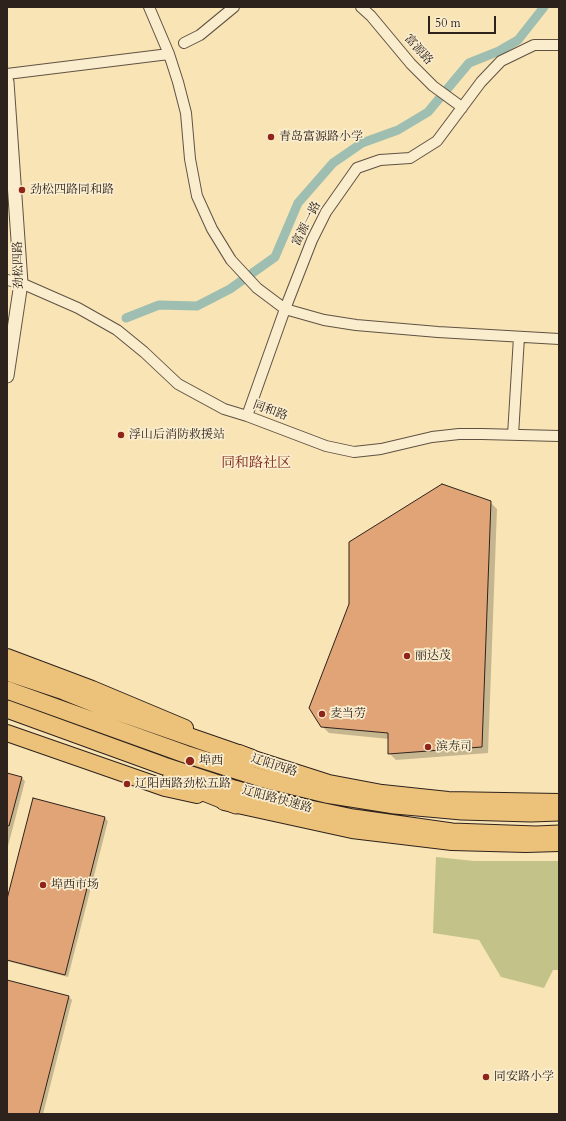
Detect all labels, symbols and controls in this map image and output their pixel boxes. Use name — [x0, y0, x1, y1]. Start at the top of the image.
scale bar — [430, 8, 498, 34]
text: 50 m — [435, 15, 461, 31]
street label: 富源路 — [401, 32, 435, 68]
place label: 青岛富源路小学 — [279, 130, 363, 144]
marker: 青岛富源路小学 — [266, 132, 276, 142]
place label: 劲松四路同和路 — [30, 183, 114, 197]
marker: 劲松四路同和路 — [17, 185, 27, 195]
street label: 富源一路 — [290, 199, 324, 249]
street label: 劲松四路 — [11, 241, 27, 289]
street label: 同和路 — [251, 398, 289, 424]
place label: 浮山后消防救援站 — [129, 428, 225, 442]
marker: 浮山后消防救援站 — [116, 430, 126, 440]
district label: 同和路社区 — [221, 456, 291, 472]
place label: 丽达茂 — [415, 649, 451, 663]
marker: 丽达茂 — [402, 651, 412, 661]
place label: 麦当劳 — [330, 707, 366, 721]
marker: 麦当劳 — [317, 709, 327, 719]
place label: 滨寿司 — [436, 740, 472, 754]
marker: 滨寿司 — [423, 742, 433, 752]
street label: 辽阳西路 — [249, 752, 299, 780]
place label: 埠西 — [199, 754, 223, 768]
marker: 埠西 — [184, 755, 196, 767]
place label: 辽阳西路劲松五路 — [135, 777, 231, 791]
marker: 辽阳西路劲松五路 — [122, 779, 132, 789]
street label: 辽阳路快速路 — [240, 784, 314, 816]
place label: 埠西市场 — [51, 878, 99, 892]
marker: 埠西市场 — [38, 880, 48, 890]
place label: 同安路小学 — [494, 1070, 554, 1084]
marker: 同安路小学 — [481, 1072, 491, 1082]

